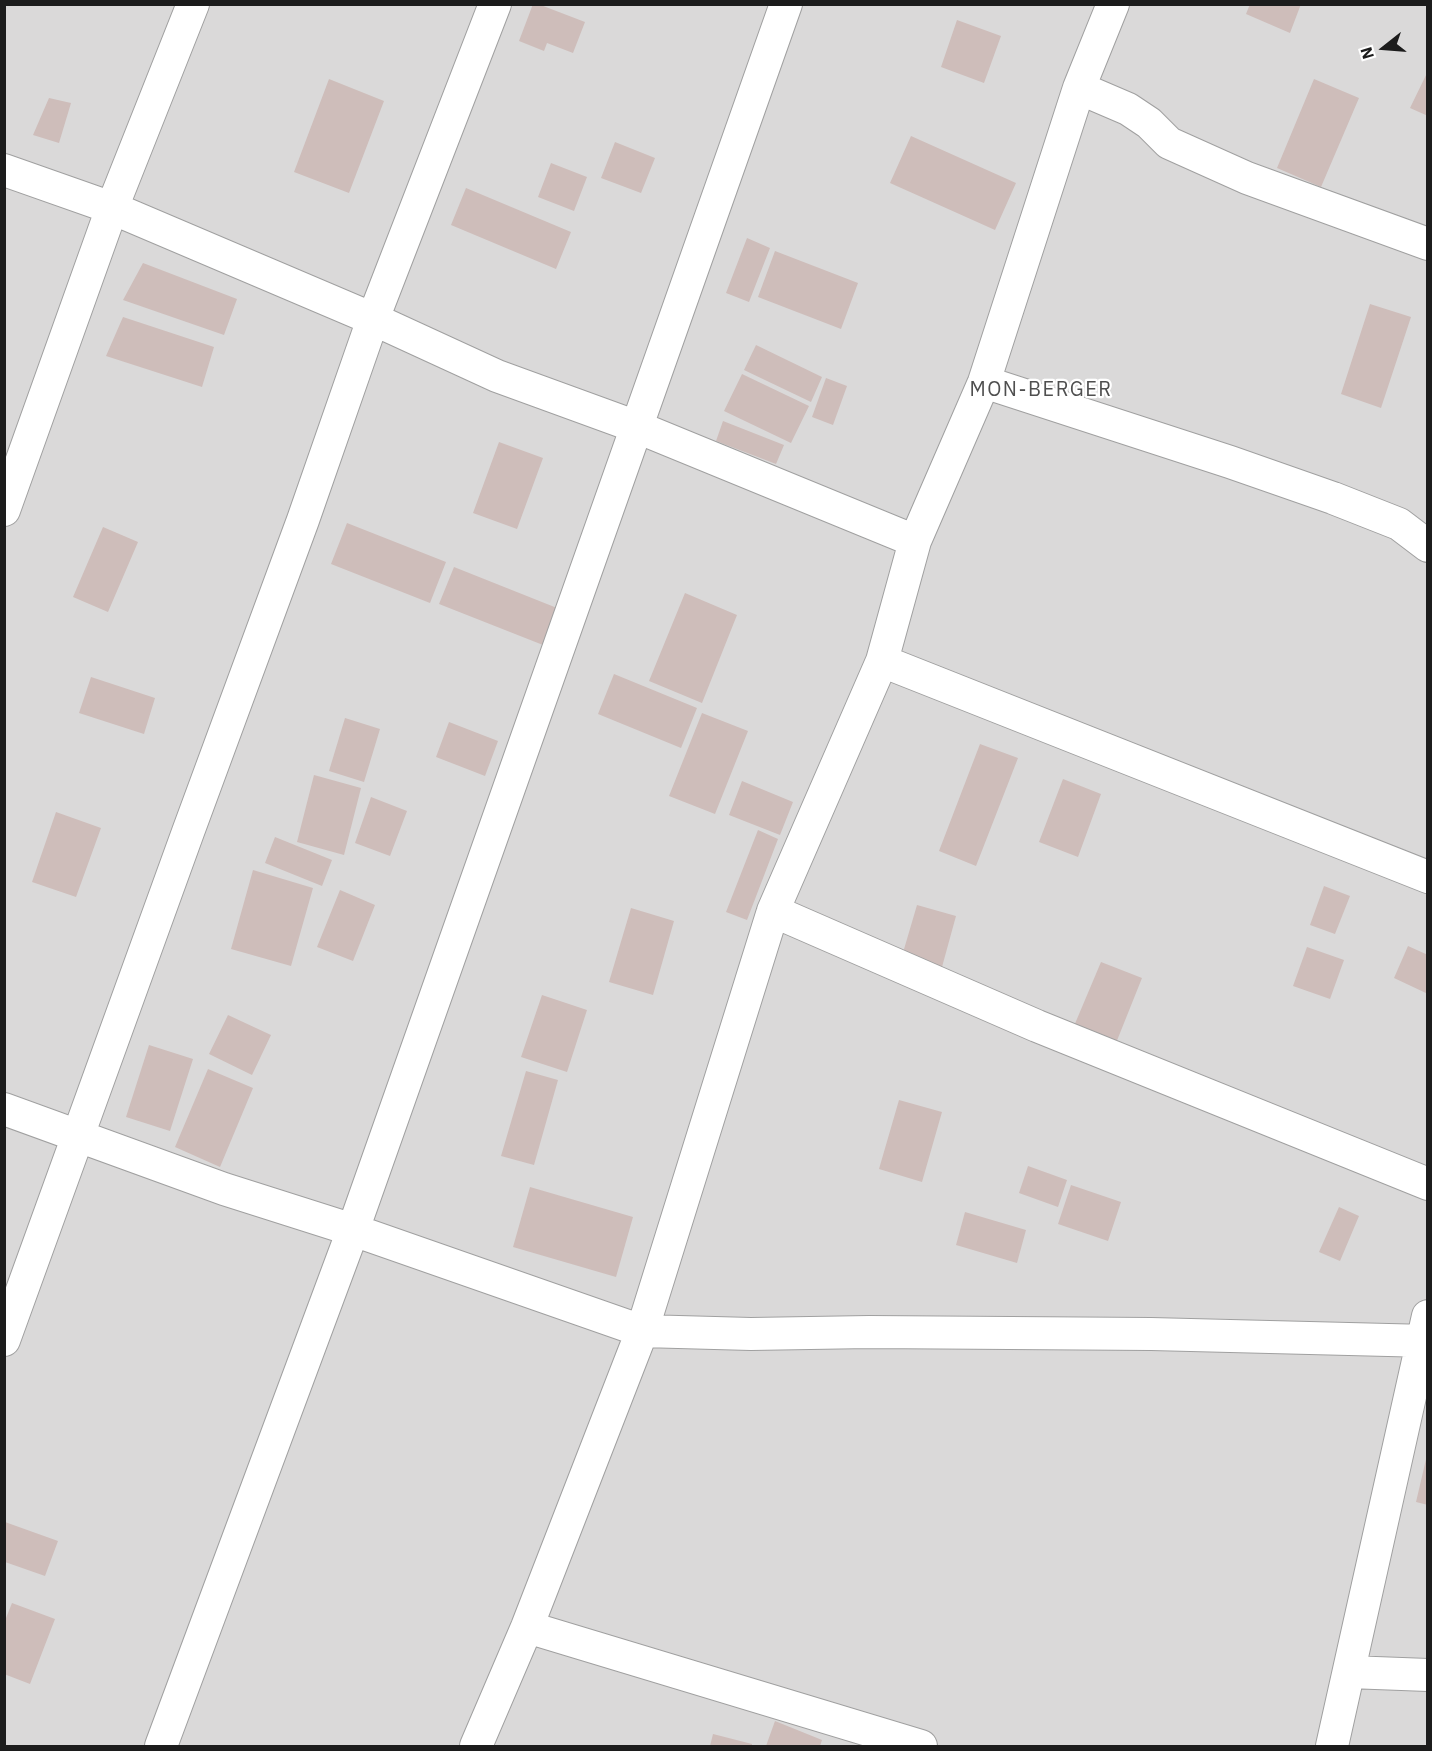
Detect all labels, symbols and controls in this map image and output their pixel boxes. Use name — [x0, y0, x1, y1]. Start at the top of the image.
north arrow — [1354, 18, 1414, 78]
text: N — [1356, 45, 1378, 62]
district label: MON-BERGER — [969, 378, 1113, 402]

